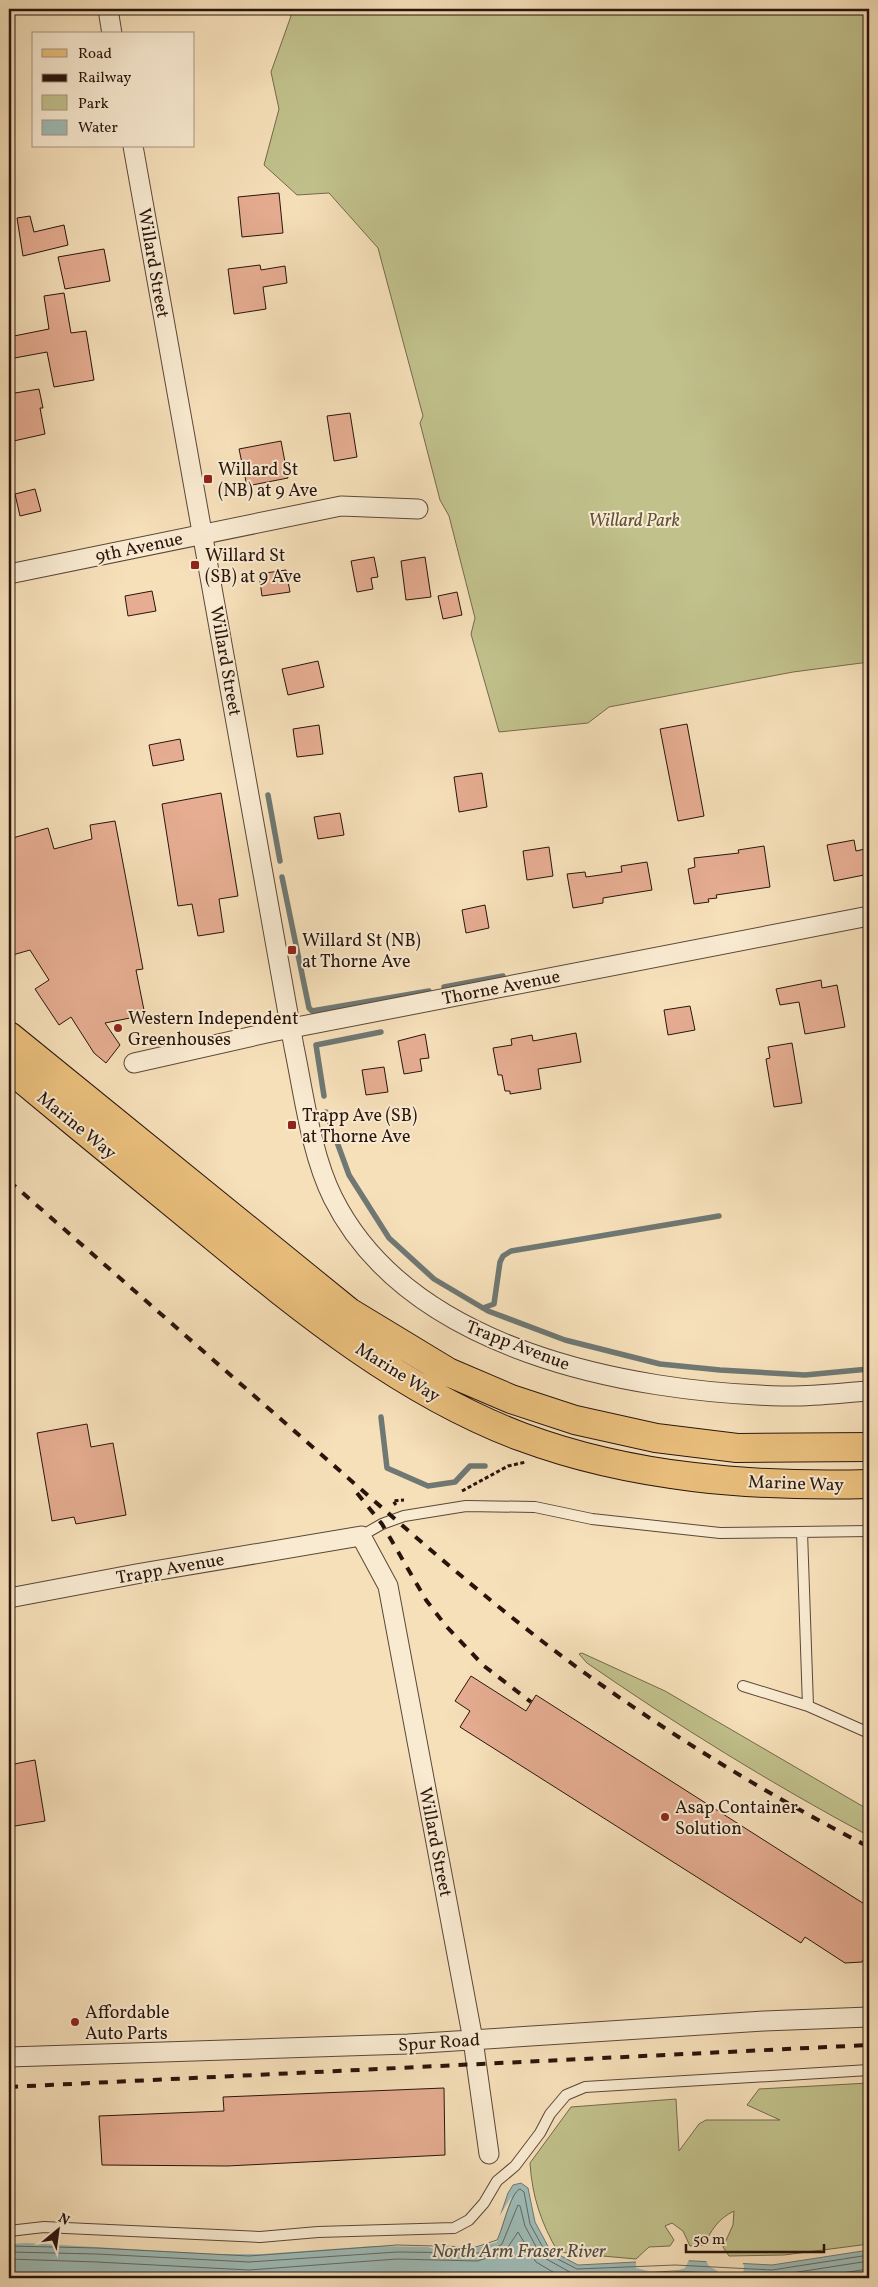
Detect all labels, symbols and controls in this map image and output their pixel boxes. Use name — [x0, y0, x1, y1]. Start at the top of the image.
legend — [32, 32, 195, 148]
text: Road — [78, 44, 112, 65]
text: Railway — [78, 68, 131, 89]
text: Park — [78, 94, 109, 115]
text: Water — [78, 118, 118, 139]
street label: Willard Street — [131, 206, 174, 320]
place label: Willard St (NB) at 9 Ave — [218, 458, 318, 504]
marker: Willard St (NB) at 9 Ave — [202, 473, 214, 485]
park label: Willard Park — [588, 509, 680, 534]
street label: 9th Avenue — [93, 527, 185, 570]
place label: Willard St (SB) at 9 Ave — [205, 544, 301, 590]
marker: Willard St (SB) at 9 Ave — [189, 559, 201, 571]
street label: Willard Street — [203, 604, 246, 718]
place label: Willard St (NB) at Thorne Ave — [302, 929, 421, 975]
marker: Willard St (NB) at Thorne Ave — [286, 944, 298, 956]
street label: Thorne Avenue — [440, 965, 562, 1012]
place label: Western Independent Greenhouses — [128, 1007, 299, 1053]
marker: Western Independent Greenhouses — [112, 1022, 124, 1034]
street label: Marine Way — [31, 1086, 121, 1166]
place label: Trapp Ave (SB) at Thorne Ave — [302, 1104, 417, 1150]
marker: Trapp Ave (SB) at Thorne Ave — [286, 1119, 298, 1131]
street label: Trapp Avenue — [462, 1315, 573, 1378]
street label: Marine Way — [350, 1337, 445, 1409]
street label: Marine Way — [748, 1470, 845, 1499]
street label: Trapp Avenue — [114, 1548, 226, 1591]
street label: Willard Street — [412, 1785, 457, 1899]
place label: Asap Container Solution — [675, 1796, 798, 1842]
marker: Asap Container Solution — [659, 1811, 671, 1823]
place label: Affordable Auto Parts — [85, 2001, 169, 2047]
marker: Affordable Auto Parts — [69, 2016, 81, 2028]
street label: Spur Road — [397, 2028, 481, 2059]
north arrow — [32, 2204, 82, 2254]
text: N — [55, 2209, 73, 2231]
scale bar — [686, 2222, 823, 2254]
text: 50 m — [693, 2230, 725, 2251]
water label: North Arm Fraser River — [432, 2239, 607, 2265]

